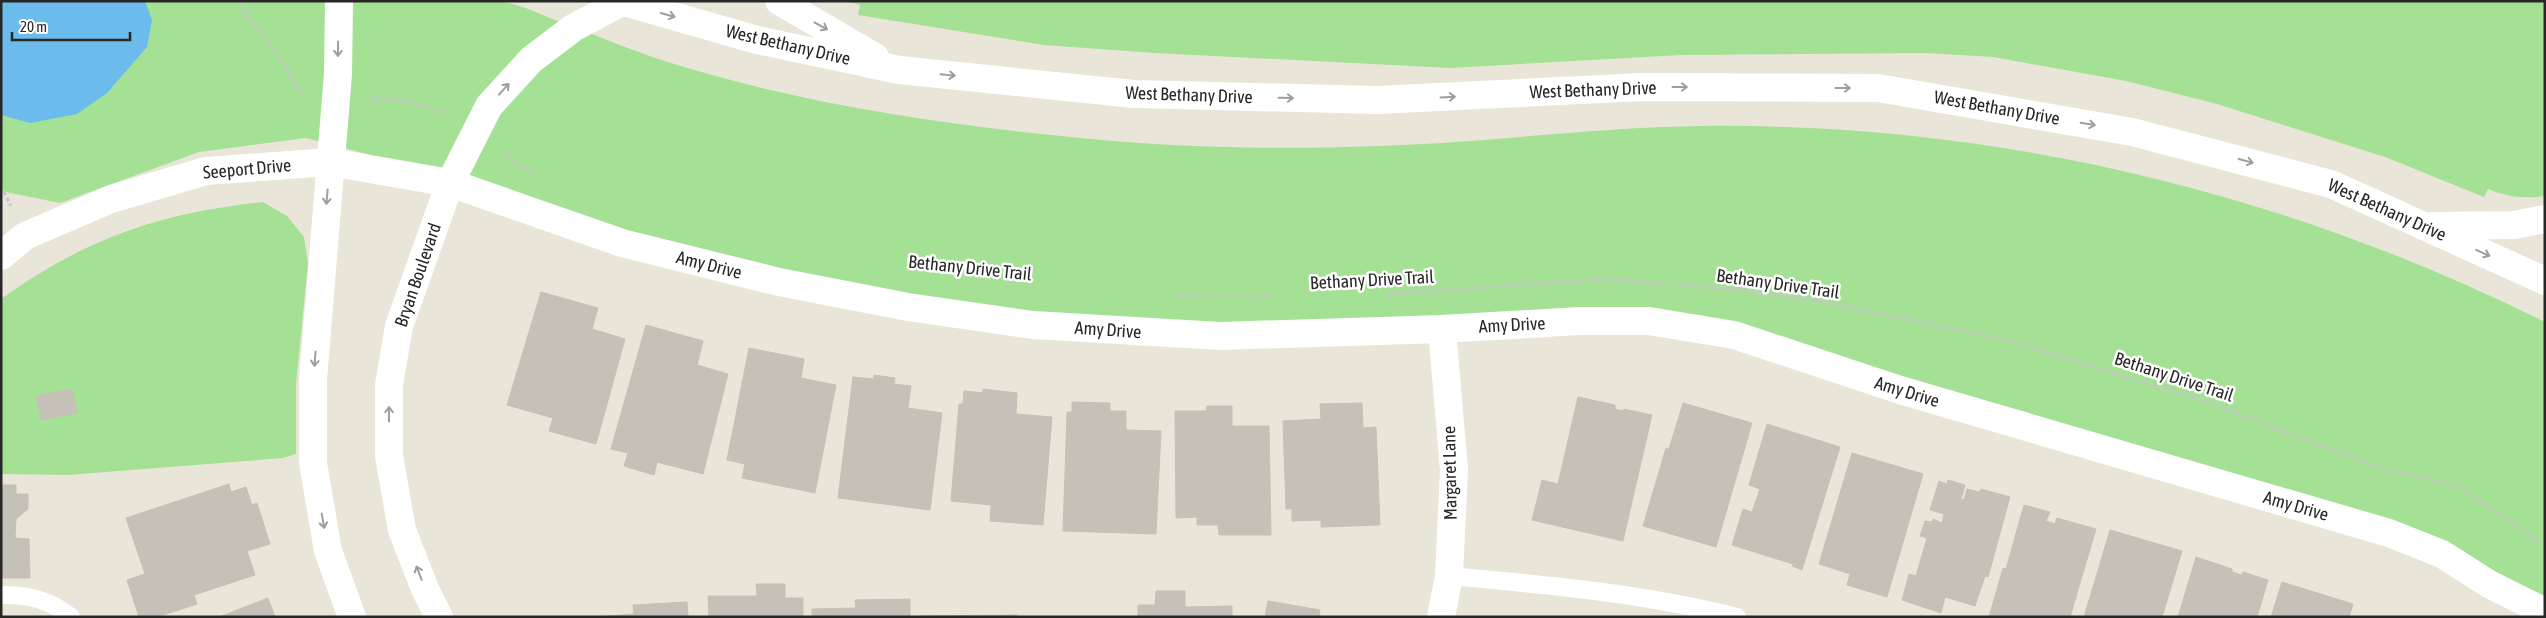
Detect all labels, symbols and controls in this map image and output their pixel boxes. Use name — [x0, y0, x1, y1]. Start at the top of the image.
scale bar — [12, 10, 130, 42]
one-way arrow — [659, 10, 675, 20]
text: 20 m — [20, 18, 47, 35]
street label: West Bethany Drive — [724, 20, 852, 69]
one-way arrow — [813, 22, 828, 31]
one-way arrow — [333, 40, 343, 56]
one-way arrow — [939, 70, 955, 80]
street label: West Bethany Drive — [1529, 77, 1657, 102]
street label: West Bethany Drive — [1125, 82, 1253, 107]
one-way arrow — [1672, 82, 1688, 92]
one-way arrow — [498, 83, 510, 96]
one-way arrow — [1834, 83, 1850, 93]
street label: West Bethany Drive — [1933, 86, 2062, 129]
one-way arrow — [1440, 92, 1456, 101]
one-way arrow — [1277, 93, 1293, 103]
one-way arrow — [2080, 120, 2096, 130]
street label: Seeport Drive — [202, 154, 292, 183]
one-way arrow — [2238, 157, 2254, 167]
street label: West Bethany Drive — [2325, 174, 2450, 245]
one-way arrow — [322, 189, 332, 205]
street label: Bryan Boulevard — [390, 220, 445, 329]
street label: Amy Drive — [674, 246, 744, 283]
one-way arrow — [2476, 248, 2491, 258]
street label: Bethany Drive Trail — [907, 251, 1033, 284]
street label: Bethany Drive Trail — [1715, 264, 1841, 303]
street label: Bethany Drive Trail — [1309, 266, 1435, 293]
street label: Amy Drive — [1478, 312, 1546, 337]
street label: Amy Drive — [1074, 317, 1142, 342]
street label: Bethany Drive Trail — [2112, 347, 2237, 406]
one-way arrow — [310, 351, 319, 367]
street label: Amy Drive — [1872, 372, 1942, 411]
one-way arrow — [384, 406, 394, 422]
street label: Margaret Lane — [1438, 426, 1461, 520]
street label: Amy Drive — [2261, 486, 2331, 525]
one-way arrow — [318, 512, 328, 528]
one-way arrow — [414, 565, 423, 581]

